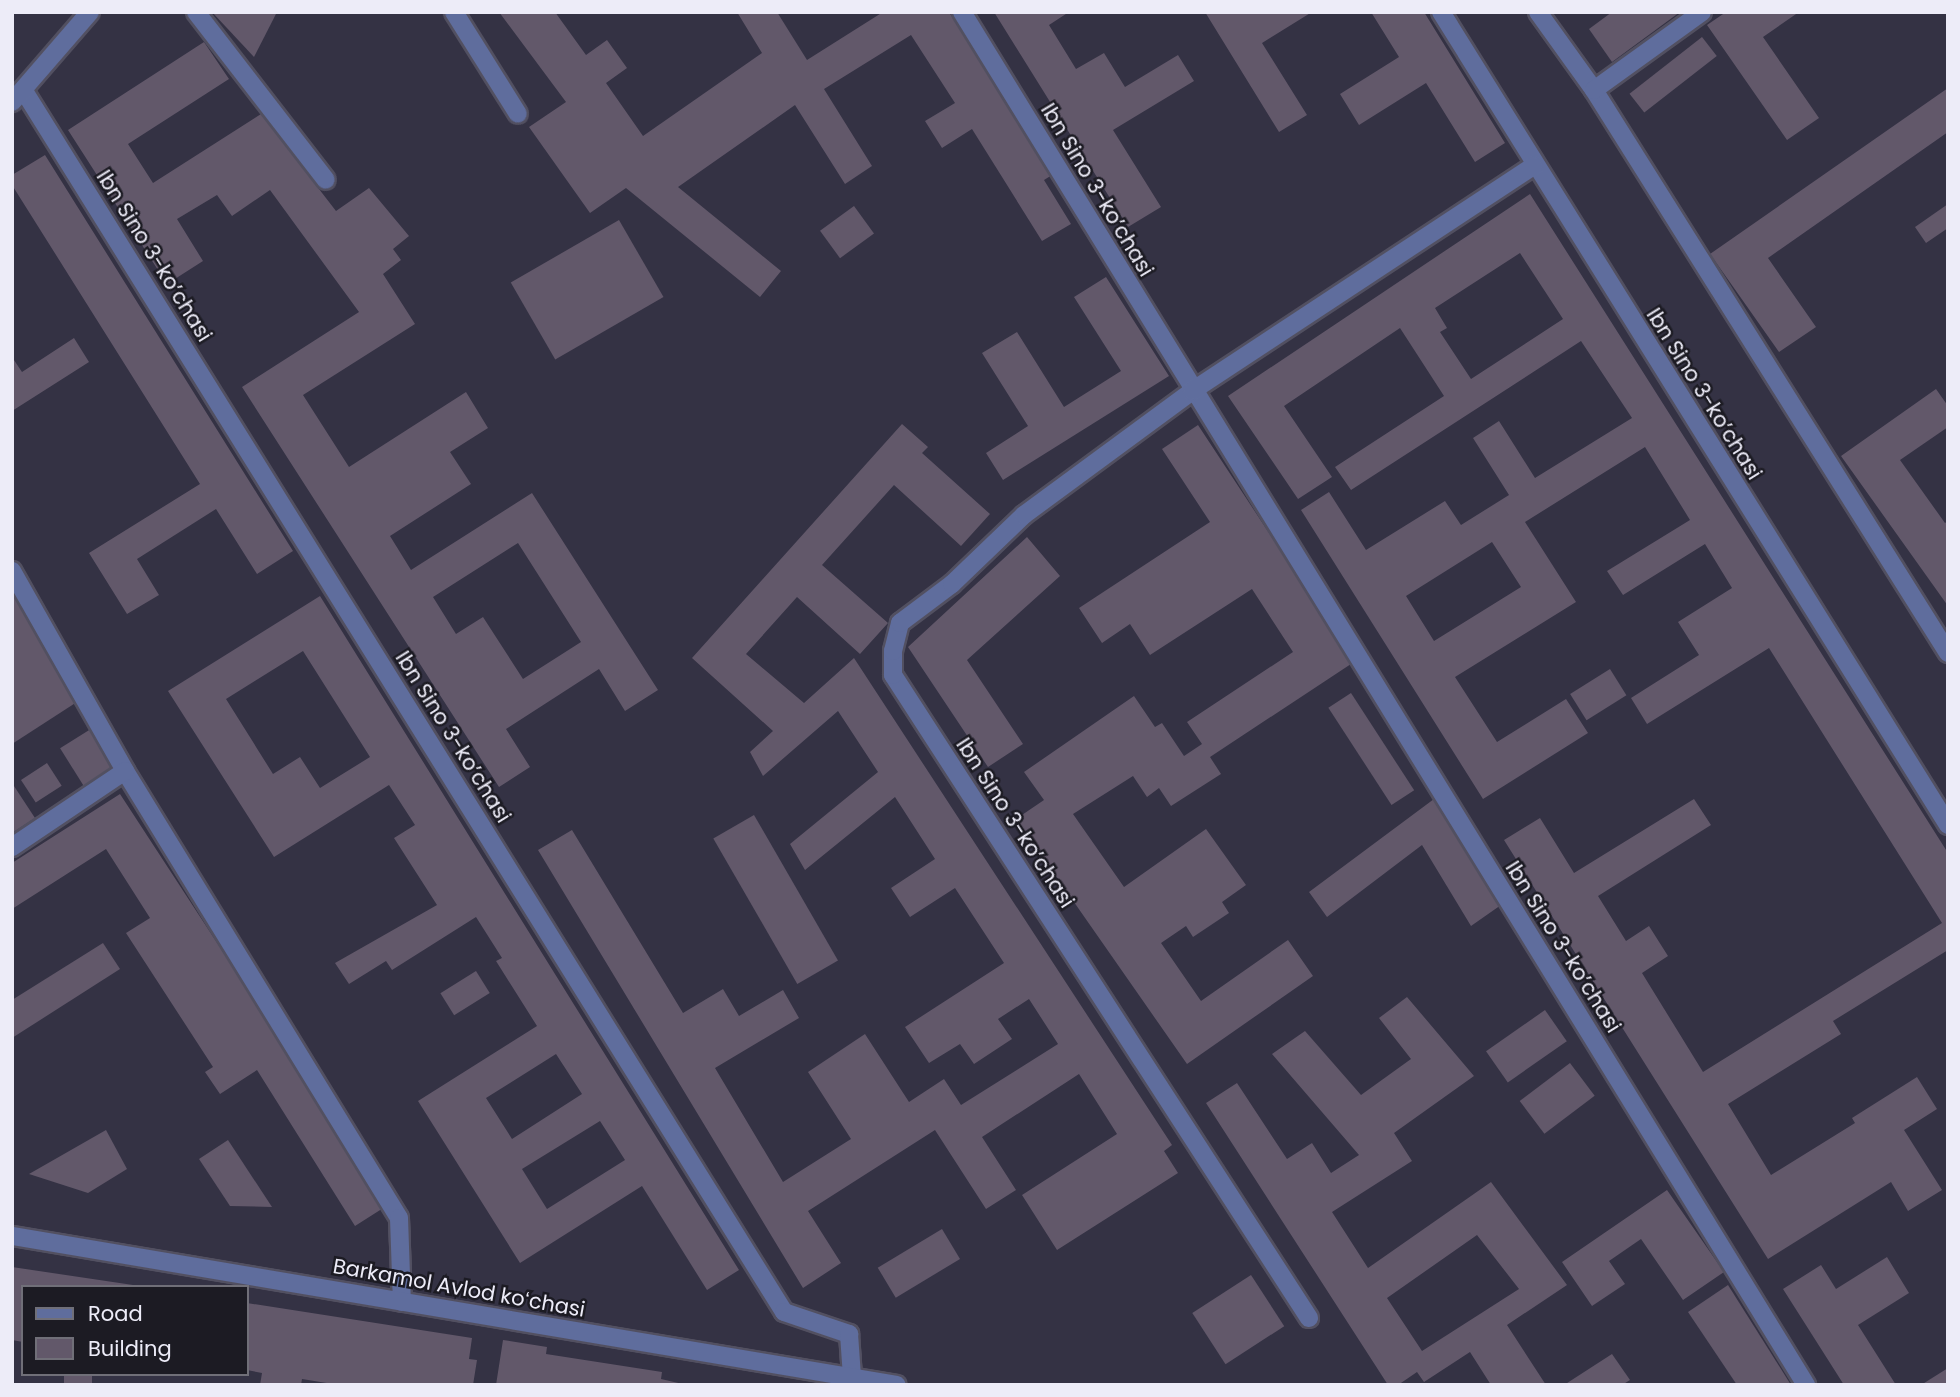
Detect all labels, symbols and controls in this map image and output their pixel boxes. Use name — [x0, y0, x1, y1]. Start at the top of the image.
street label: Ibn Sino 3-koʼchasi — [1035, 99, 1159, 281]
street label: Ibn Sino 3-koʼchasi — [91, 165, 217, 347]
street label: Ibn Sino 3-koʼchasi — [1641, 303, 1767, 485]
street label: Ibn Sino 3-koʼchasi — [390, 646, 516, 828]
street label: Ibn Sino 3-koʼchasi — [951, 733, 1079, 913]
street label: Ibn Sino 3-koʼchasi — [1500, 856, 1626, 1038]
street label: Barkamol Avlod koʻchasi — [331, 1253, 587, 1323]
legend — [21, 1285, 248, 1376]
text: Road — [88, 1299, 143, 1328]
text: Building — [88, 1334, 172, 1363]

